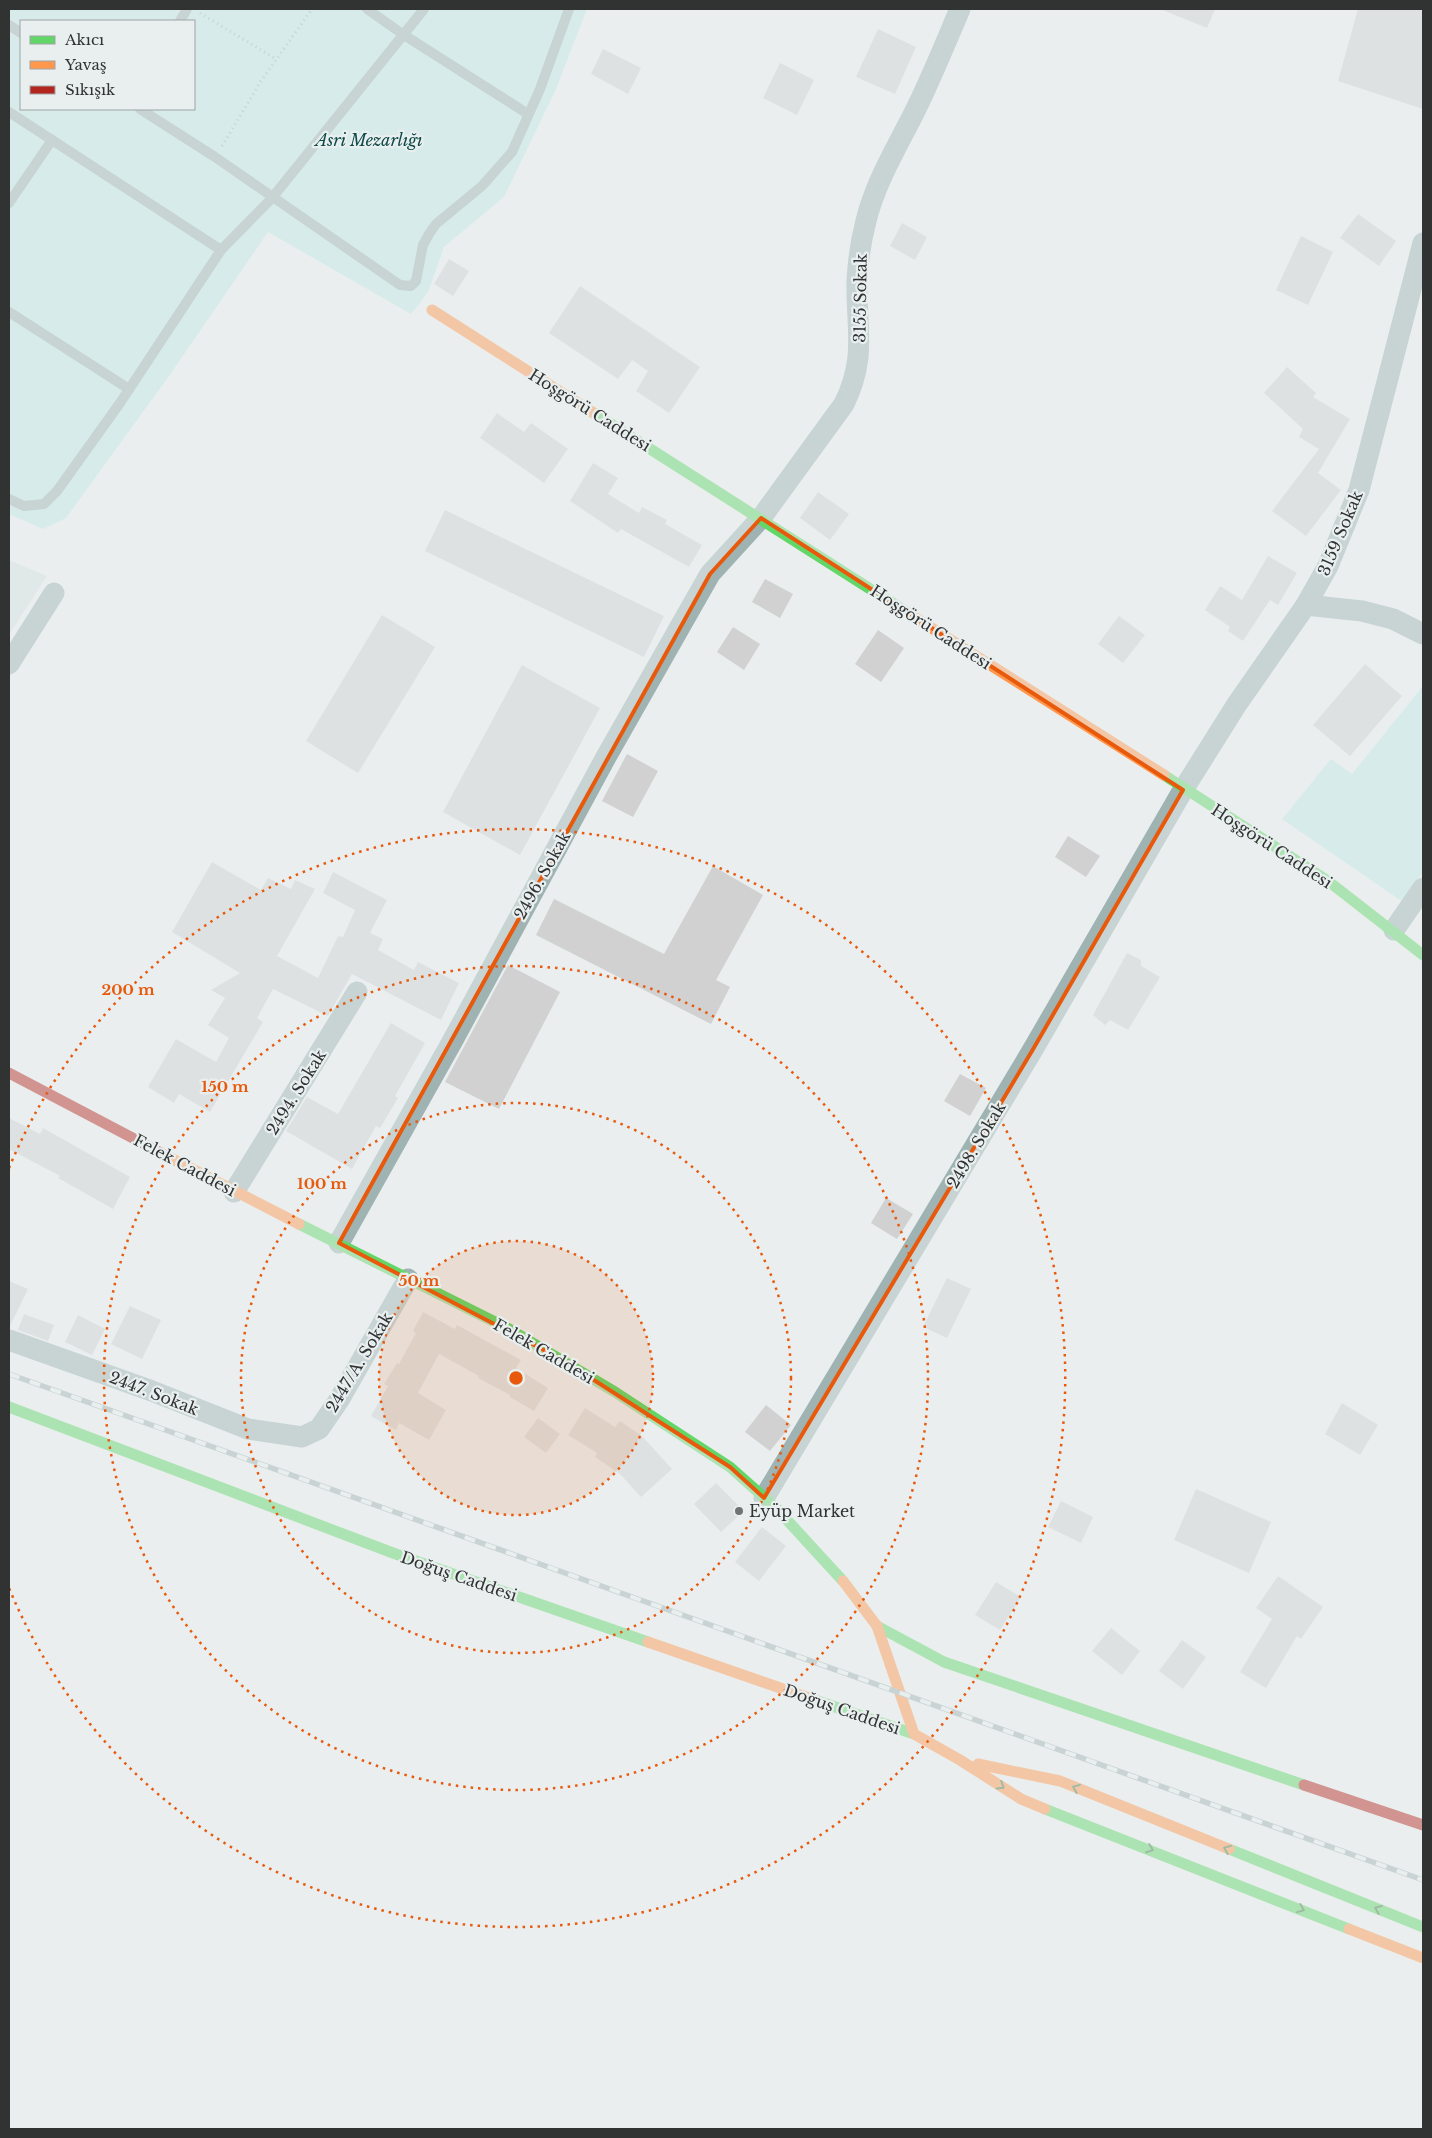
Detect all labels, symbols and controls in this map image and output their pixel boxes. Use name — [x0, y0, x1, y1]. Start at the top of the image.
legend — [20, 20, 195, 110]
text: Akıcı — [64, 30, 104, 49]
text: Yavaş — [64, 55, 107, 74]
text: Sıkışık — [65, 80, 116, 99]
park label: Asri Mezarlığı — [313, 130, 423, 150]
street label: 3155 Sokak — [849, 253, 871, 343]
street label: Hoşgörü Caddesi — [525, 364, 655, 456]
street label: 3159 Sokak — [1313, 487, 1367, 578]
street label: Hoşgörü Caddesi — [867, 580, 996, 674]
street label: Hoşgörü Caddesi — [1208, 799, 1337, 893]
street label: 2496. Sokak — [510, 827, 575, 923]
text: 200 m — [102, 980, 155, 999]
street label: 2494. Sokak — [262, 1045, 330, 1138]
text: 150 m — [201, 1077, 249, 1096]
street label: 2498. Sokak — [942, 1098, 1010, 1192]
street label: Felek Caddesi — [130, 1130, 240, 1201]
text: 100 m — [297, 1174, 347, 1193]
text: 50 m — [399, 1271, 440, 1290]
street label: 2447/A. Sokak — [321, 1308, 397, 1416]
street label: Felek Caddesi — [490, 1314, 598, 1388]
street label: 2447. Sokak — [107, 1367, 202, 1419]
centre of rings — [507, 1369, 525, 1387]
place label: Eyüp Market — [749, 1501, 855, 1521]
marker: Eyüp Market — [733, 1505, 745, 1517]
street label: Doğuş Caddesi — [398, 1547, 520, 1605]
street label: Doğuş Caddesi — [781, 1680, 903, 1738]
one-way arrow — [995, 1780, 1004, 1790]
one-way arrow — [1072, 1784, 1081, 1794]
one-way arrow — [1145, 1843, 1154, 1853]
one-way arrow — [1223, 1844, 1232, 1855]
one-way arrow — [1296, 1903, 1305, 1913]
one-way arrow — [1374, 1905, 1383, 1915]

